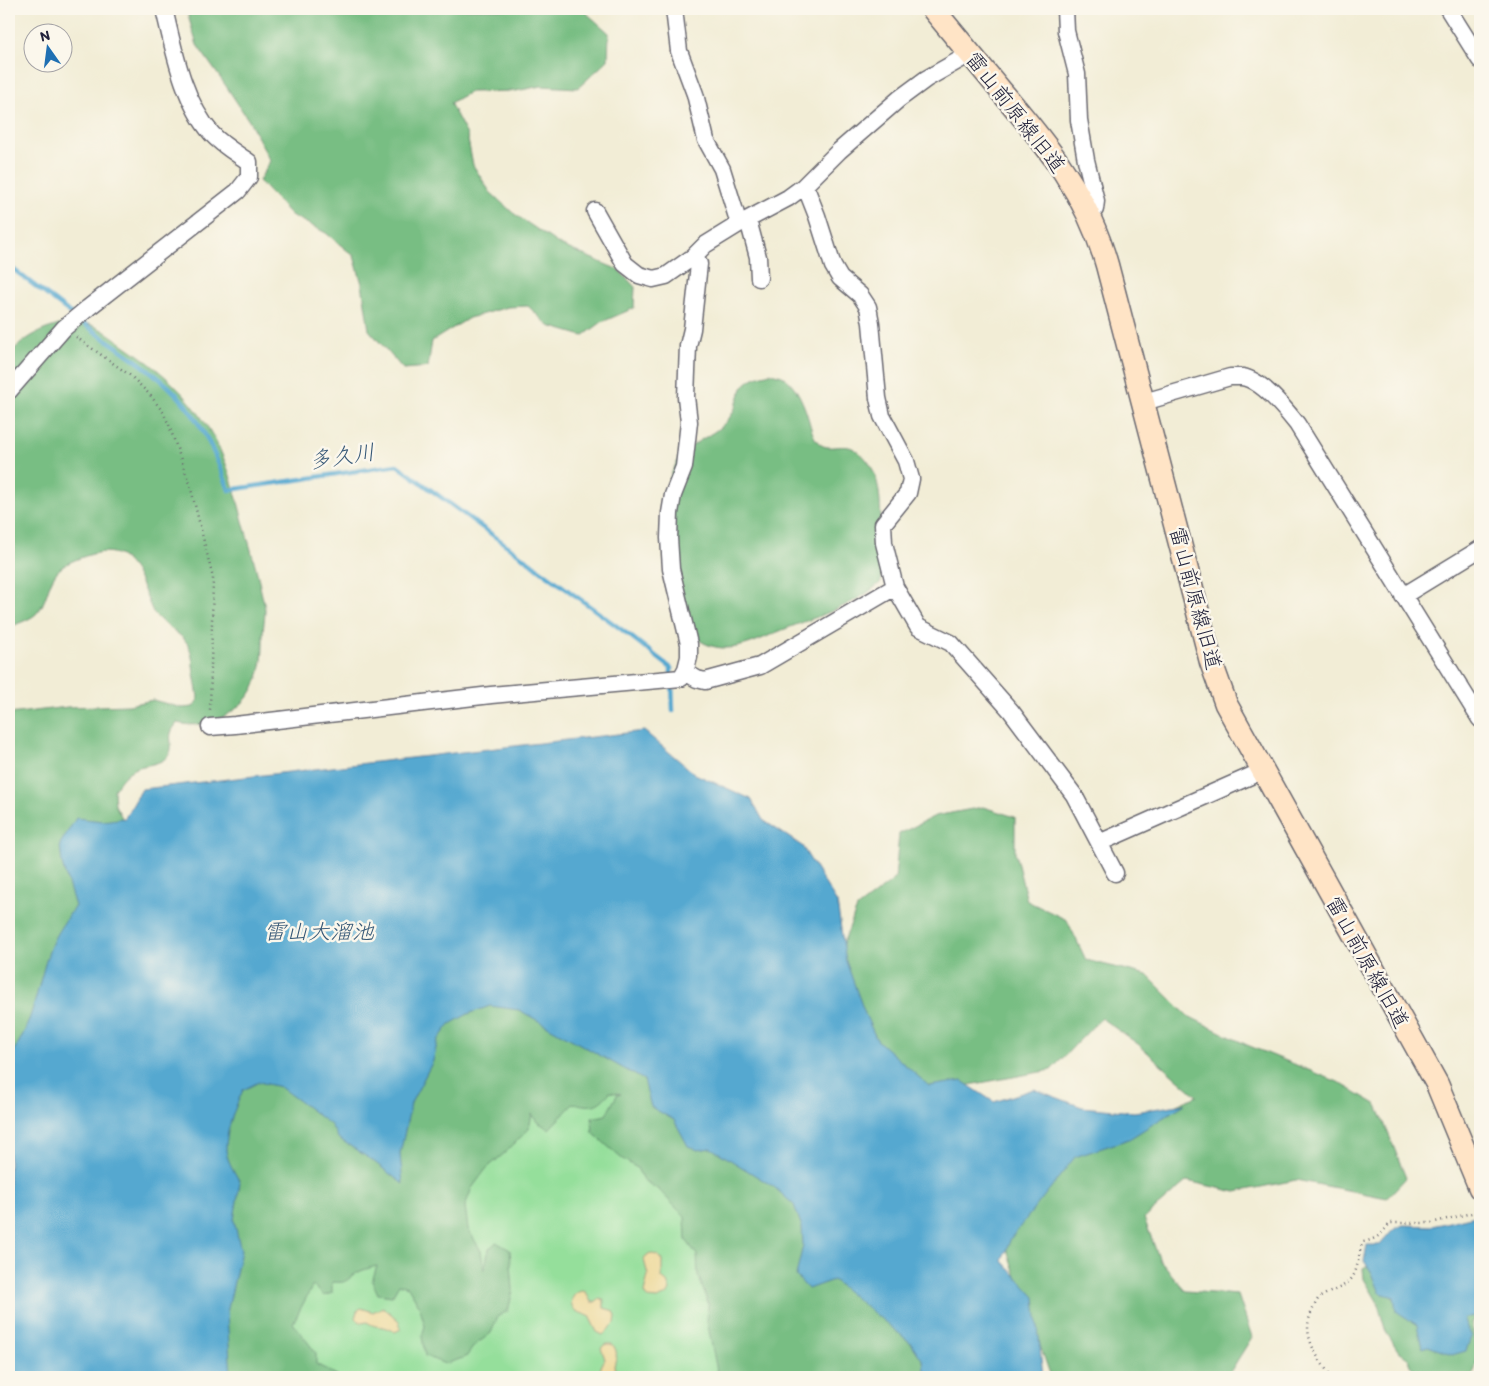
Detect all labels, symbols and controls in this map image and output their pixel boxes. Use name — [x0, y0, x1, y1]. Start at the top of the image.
north arrow — [22, 22, 72, 72]
text: N — [38, 26, 52, 45]
street label: 雷山前原線旧道 — [961, 46, 1071, 178]
water label: 多久川 — [307, 438, 377, 474]
street label: 雷山前原線旧道 — [1165, 524, 1227, 672]
street label: 雷山前原線旧道 — [1321, 892, 1415, 1032]
water label: 雷山大溜池 — [264, 918, 375, 945]

